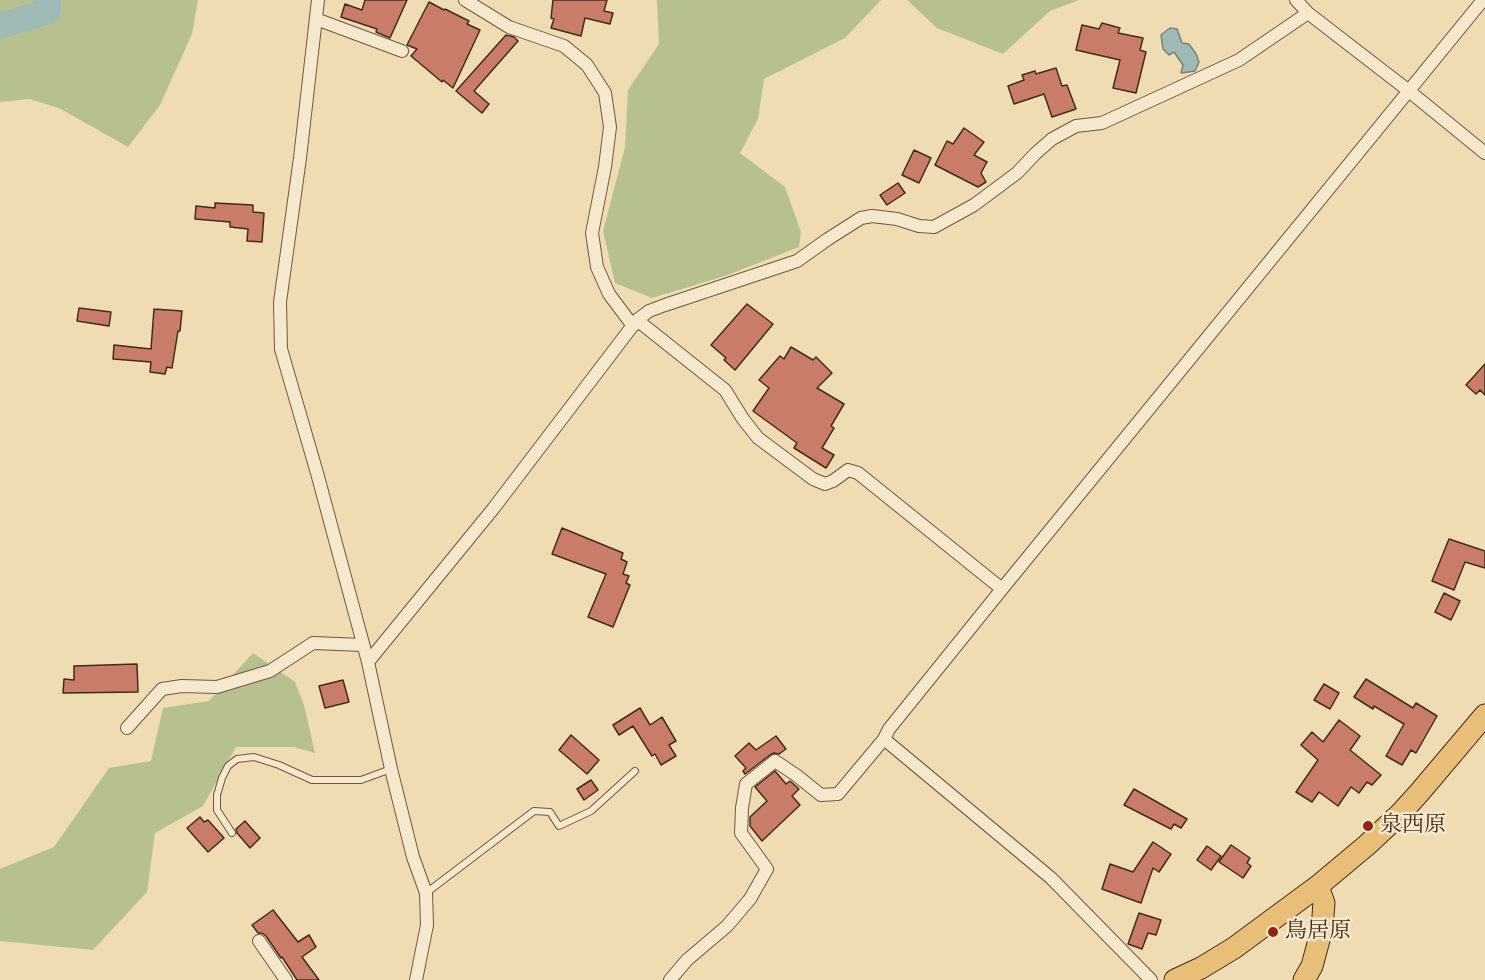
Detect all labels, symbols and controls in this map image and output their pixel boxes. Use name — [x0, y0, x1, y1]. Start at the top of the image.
place label: 泉西原 — [1380, 813, 1446, 839]
marker: 泉西原 — [1361, 819, 1375, 833]
place label: 鳥居原 — [1285, 919, 1351, 945]
marker: 鳥居原 — [1266, 925, 1280, 939]

